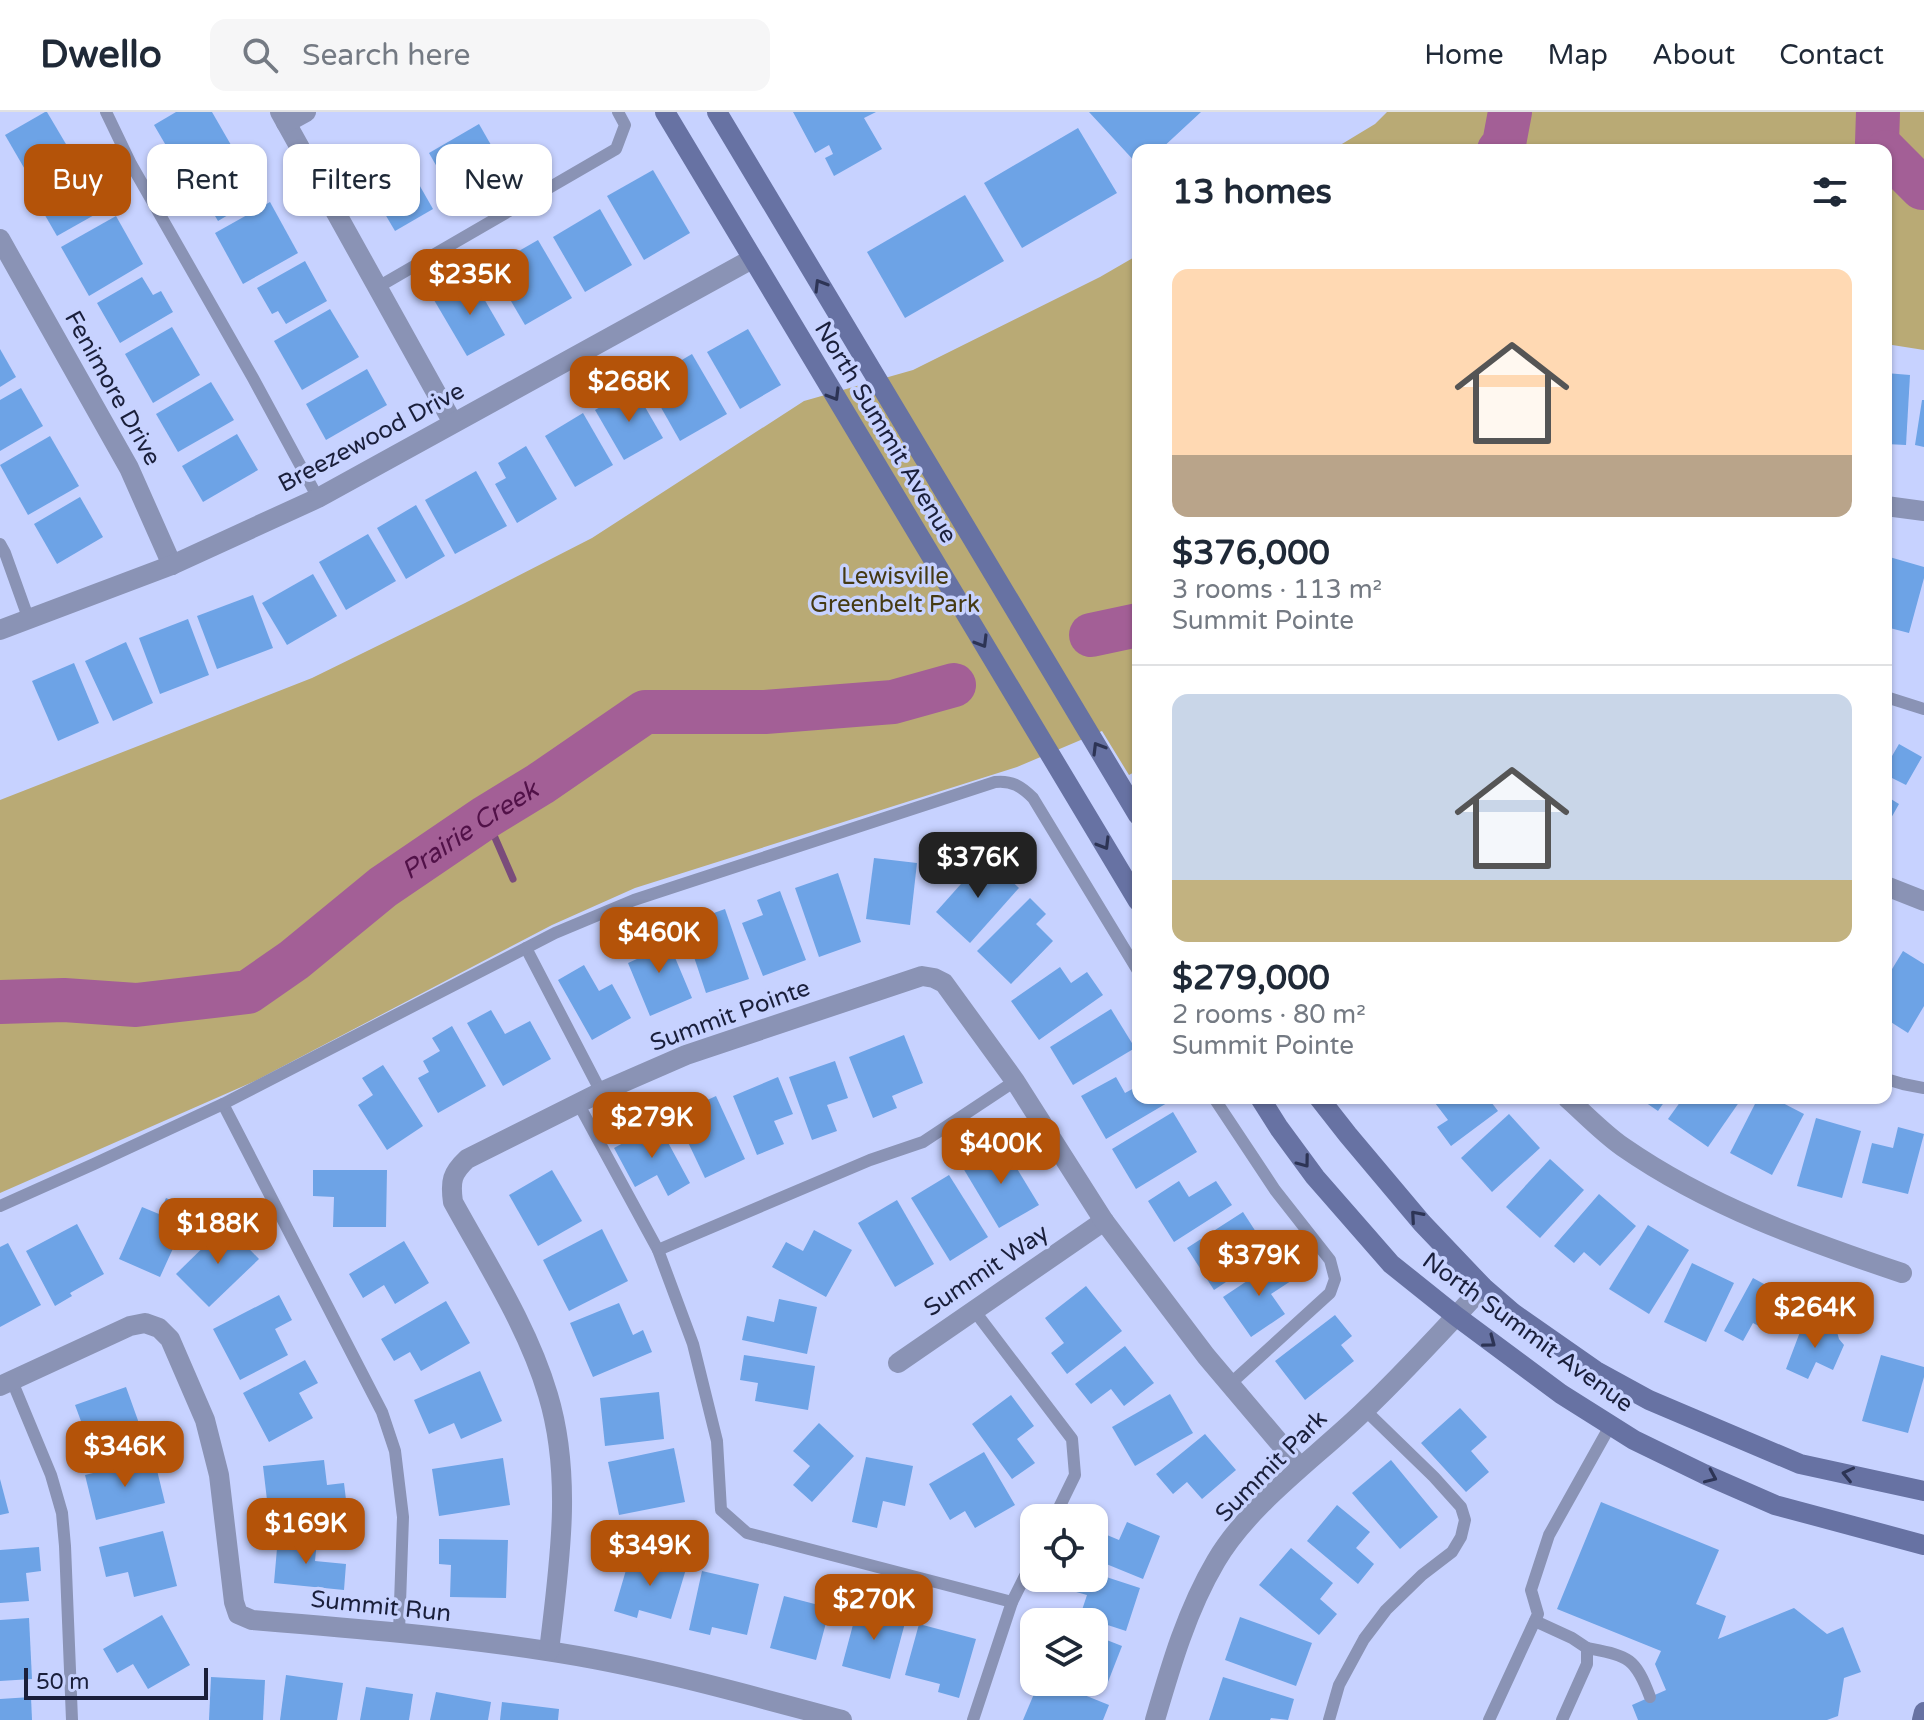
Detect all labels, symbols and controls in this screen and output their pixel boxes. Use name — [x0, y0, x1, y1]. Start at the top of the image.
search box — [210, 19, 770, 91]
text: Dwello — [40, 32, 162, 78]
icon: search — [238, 33, 282, 77]
text: Search here — [302, 37, 471, 74]
text: Home — [1424, 38, 1504, 72]
text: Map — [1548, 38, 1608, 72]
text: About — [1652, 38, 1735, 72]
text: Contact — [1779, 38, 1884, 72]
chip: Buy — [24, 144, 131, 216]
chip: Rent — [147, 144, 267, 216]
chip: Filters — [283, 144, 420, 216]
chip: New — [436, 144, 552, 216]
icon: filters — [1808, 170, 1852, 214]
text: 13 homes — [1172, 172, 1332, 213]
pin: $235K — [414, 249, 526, 317]
text: $235K — [429, 259, 511, 290]
one-way arrow — [815, 279, 830, 294]
street label: Fenimore Drive — [58, 306, 167, 471]
street label: North Summit Avenue — [808, 316, 963, 548]
icon: home — [1440, 321, 1584, 465]
pin: $268K — [573, 356, 685, 424]
text: $268K — [588, 366, 670, 397]
street label: Breezewood Drive — [273, 376, 469, 499]
one-way arrow — [824, 386, 840, 401]
text: $376,000 — [1172, 533, 1330, 574]
park label: Lewisville Greenbelt Park — [810, 562, 980, 619]
text: 3 rooms · 113 m² — [1172, 574, 1382, 605]
text: Summit Pointe — [1172, 605, 1354, 636]
one-way arrow — [972, 633, 988, 648]
one-way arrow — [1092, 742, 1108, 757]
icon: home — [1440, 746, 1584, 890]
water label: Prairie Creek — [395, 773, 545, 886]
pin: $376K — [922, 832, 1034, 900]
one-way arrow — [1094, 835, 1109, 850]
text: $376K — [937, 842, 1019, 873]
pin: $460K — [603, 907, 715, 975]
text: $460K — [618, 917, 700, 948]
text: $279,000 — [1172, 958, 1330, 999]
street label: Summit Pointe — [646, 973, 814, 1058]
text: 2 rooms · 80 m² — [1172, 999, 1366, 1030]
text: Summit Pointe — [1172, 1030, 1354, 1061]
pin: $279K — [596, 1092, 708, 1160]
text: $279K — [611, 1102, 693, 1133]
pin: $400K — [945, 1118, 1057, 1186]
text: $400K — [960, 1128, 1042, 1159]
one-way arrow — [1294, 1153, 1309, 1168]
pin: $188K — [162, 1198, 274, 1266]
text: $188K — [177, 1208, 259, 1239]
one-way arrow — [1411, 1210, 1426, 1225]
street label: Summit Way — [918, 1218, 1054, 1323]
pin: $379K — [1203, 1230, 1315, 1298]
text: $379K — [1218, 1240, 1300, 1271]
street label: North Summit Avenue — [1417, 1246, 1639, 1419]
pin: $264K — [1759, 1282, 1871, 1350]
text: $264K — [1774, 1292, 1856, 1323]
one-way arrow — [1481, 1332, 1496, 1346]
street label: Summit Park — [1210, 1405, 1333, 1528]
pin: $346K — [69, 1421, 181, 1489]
text: $346K — [84, 1431, 166, 1462]
one-way arrow — [1842, 1466, 1855, 1483]
one-way arrow — [1703, 1467, 1717, 1483]
pin: $169K — [250, 1498, 362, 1566]
map controls — [1020, 1504, 1108, 1696]
button: locate — [1020, 1504, 1108, 1592]
text: $169K — [265, 1508, 347, 1539]
pin: $349K — [594, 1520, 706, 1588]
text: $349K — [609, 1530, 691, 1561]
pin: $270K — [818, 1574, 930, 1642]
text: $270K — [833, 1584, 915, 1615]
street label: Summit Run — [309, 1585, 453, 1628]
button: layers — [1020, 1608, 1108, 1696]
scale bar — [24, 1664, 208, 1700]
text: 50 m — [36, 1669, 90, 1695]

